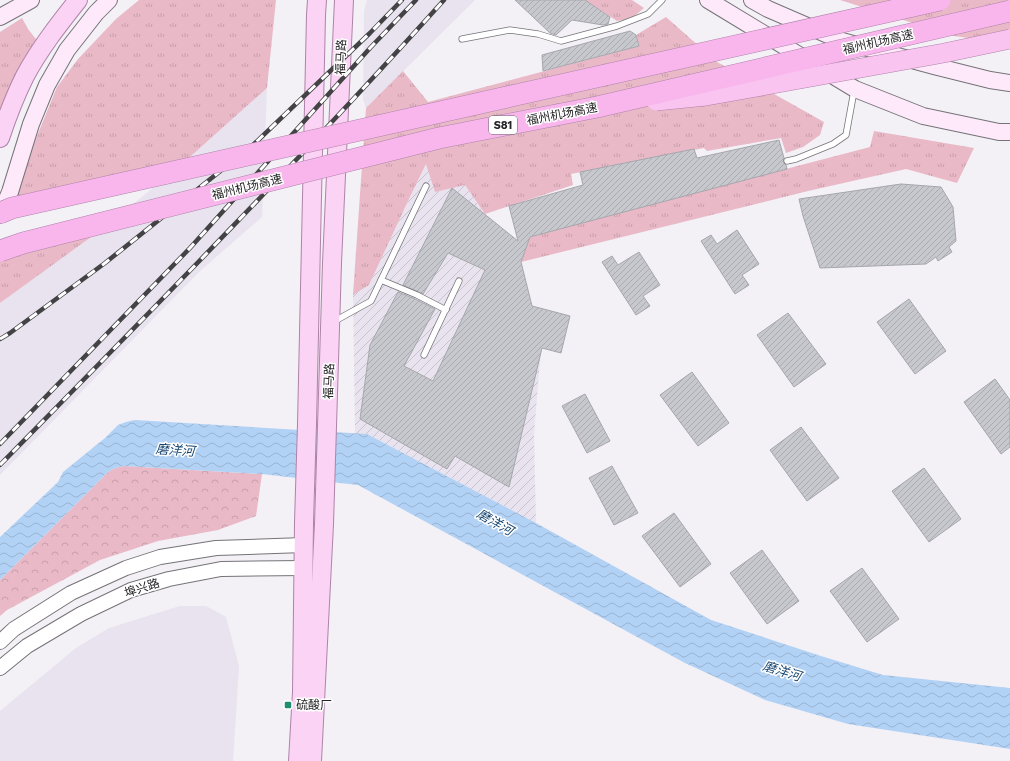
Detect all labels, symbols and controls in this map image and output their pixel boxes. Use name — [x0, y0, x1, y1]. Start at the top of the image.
street label: 福州机场高速 — [841, 27, 915, 57]
street label: 福马路 — [333, 39, 349, 75]
street label: 福州机场高速 — [525, 100, 599, 128]
road number: S81 — [489, 116, 517, 134]
street label: 福州机场高速 — [210, 171, 284, 203]
street label: 福马路 — [321, 363, 337, 399]
water label: 磨洋河 — [155, 441, 198, 459]
water label: 磨洋河 — [474, 506, 518, 540]
street label: 埠兴路 — [123, 576, 161, 600]
water label: 磨洋河 — [761, 658, 806, 685]
place label: 硫酸厂 — [296, 698, 332, 712]
marker: 硫酸厂 — [283, 700, 293, 710]

